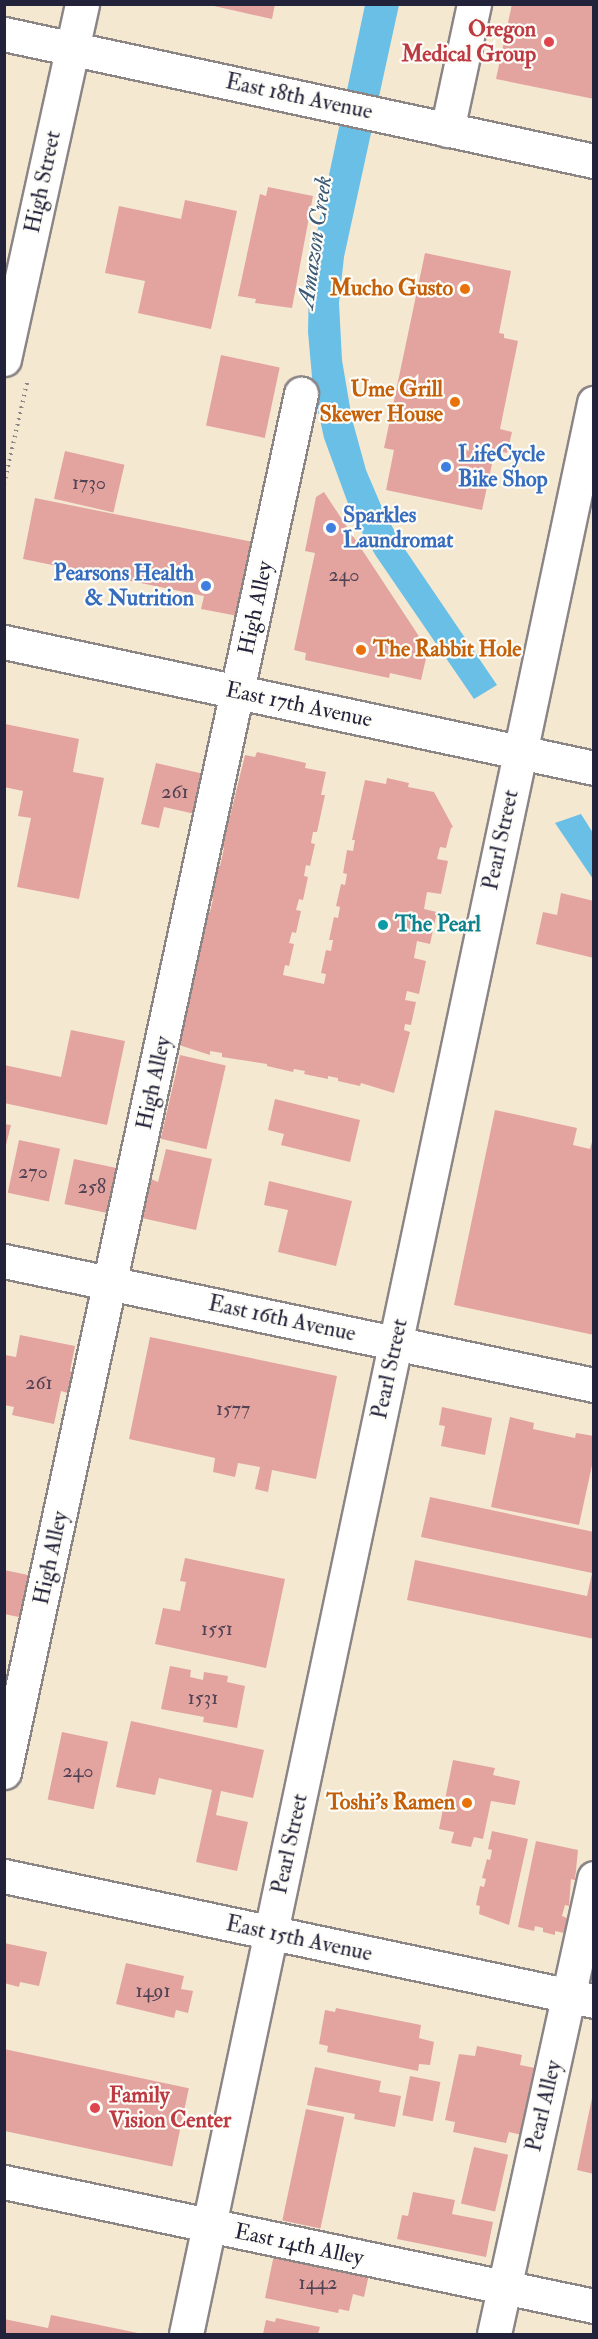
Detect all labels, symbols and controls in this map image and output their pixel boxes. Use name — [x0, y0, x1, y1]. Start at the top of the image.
place label: Oregon Medical Group — [401, 16, 536, 68]
marker: Oregon Medical Group — [540, 33, 558, 51]
street label: East 18th Avenue — [223, 69, 375, 125]
street label: High Street — [19, 128, 67, 236]
water label: Amazon Creek — [291, 174, 339, 310]
place label: Mucho Gusto — [330, 276, 453, 302]
marker: Mucho Gusto — [458, 282, 472, 296]
place label: Ume Grill Skewer House — [319, 376, 443, 428]
marker: Ume Grill Skewer House — [448, 395, 462, 409]
place label: LifeCycle Bike Shop — [458, 441, 548, 493]
marker: LifeCycle Bike Shop — [439, 460, 453, 474]
house number: 1730 — [72, 470, 106, 494]
place label: Sparkles Laundromat — [343, 502, 453, 554]
marker: Sparkles Laundromat — [324, 521, 338, 535]
street label: High Alley — [233, 559, 279, 657]
place label: Pearsons Health & Nutrition — [53, 560, 194, 612]
house number: 240 — [328, 562, 360, 586]
marker: Pearsons Health & Nutrition — [199, 579, 213, 593]
place label: The Rabbit Hole — [373, 637, 521, 663]
marker: The Rabbit Hole — [354, 643, 368, 657]
street label: East 17th Avenue — [223, 677, 375, 733]
house number: 261 — [161, 779, 189, 803]
street label: Pearl Street — [477, 787, 525, 893]
place label: The Pearl — [395, 912, 481, 938]
marker: The Pearl — [376, 918, 390, 932]
street label: High Alley — [131, 1034, 177, 1132]
house number: 270 — [18, 1159, 48, 1183]
house number: 258 — [78, 1174, 106, 1198]
street label: East 16th Avenue — [206, 1290, 358, 1348]
street label: Pearl Street — [366, 1316, 414, 1422]
house number: 261 — [25, 1370, 53, 1394]
house number: 1577 — [216, 1396, 250, 1420]
street label: High Alley — [28, 1509, 74, 1607]
house number: 1551 — [201, 1616, 233, 1640]
house number: 1531 — [188, 1685, 218, 1709]
house number: 240 — [62, 1758, 94, 1782]
place label: Toshi's Ramen — [326, 1790, 455, 1816]
street label: Pearl Street — [266, 1791, 314, 1897]
marker: Toshi's Ramen — [460, 1796, 474, 1810]
street label: East 15th Avenue — [224, 1911, 374, 1967]
house number: 1491 — [135, 1978, 171, 2002]
street label: Pearl Alley — [521, 2058, 567, 2154]
place label: Family Vision Center — [109, 2082, 231, 2134]
marker: Family Vision Center — [86, 2099, 104, 2117]
street label: East 14th Alley — [232, 2218, 366, 2272]
house number: 1442 — [299, 2270, 337, 2294]

